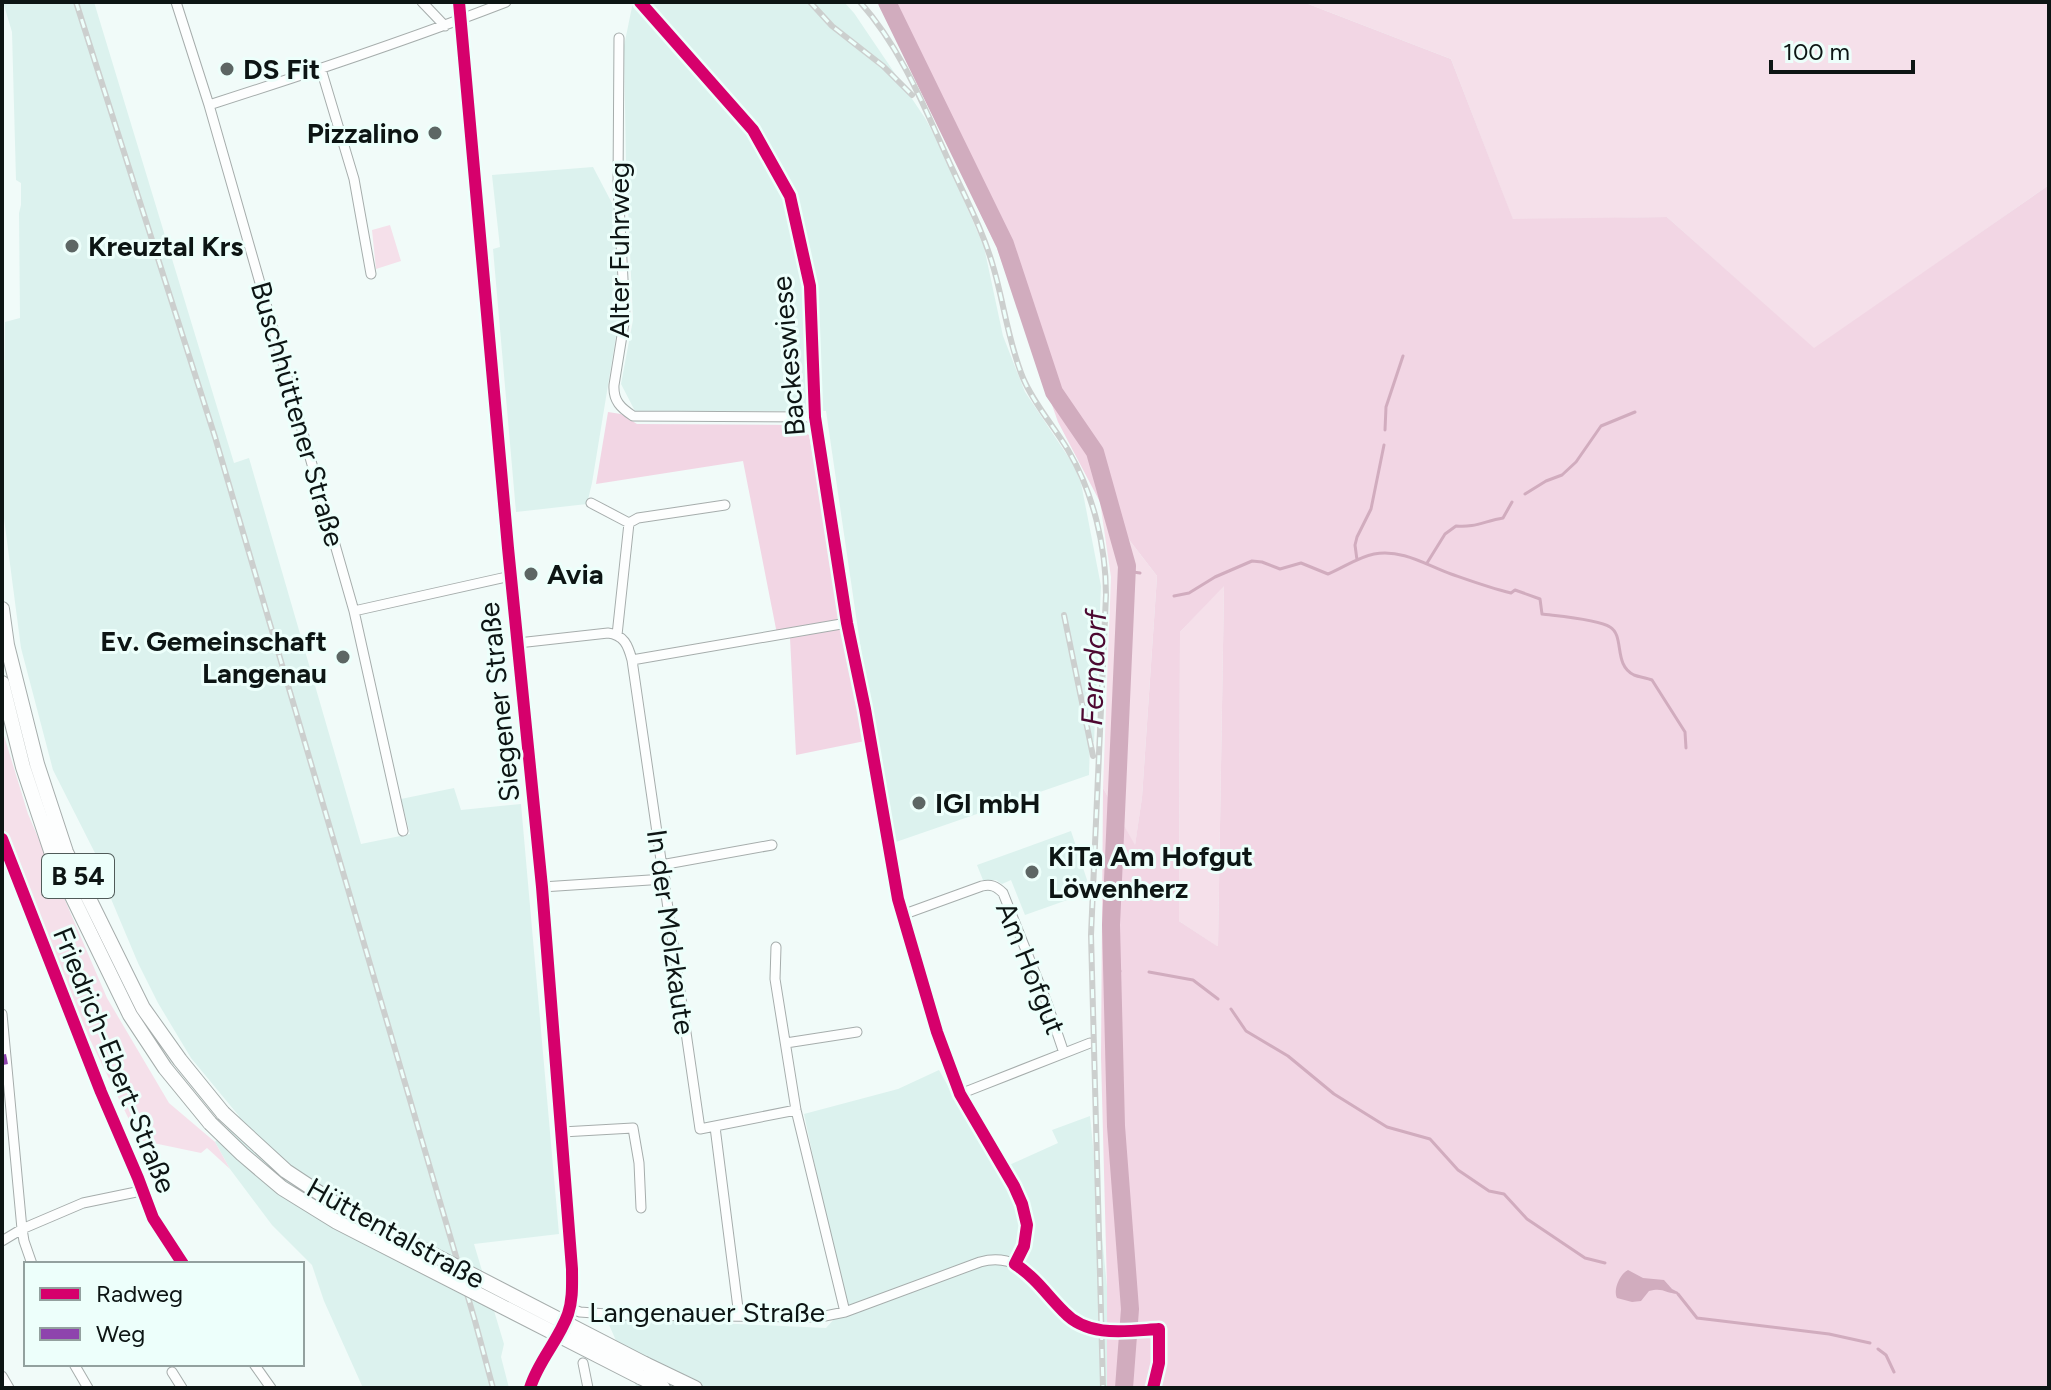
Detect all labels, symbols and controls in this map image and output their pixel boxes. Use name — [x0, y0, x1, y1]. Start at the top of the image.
scale bar — [1771, 24, 1913, 74]
text: 100 m — [1783, 37, 1850, 66]
place label: DS Fit — [243, 52, 320, 86]
marker: DS Fit — [218, 60, 236, 78]
place label: Pizzalino — [307, 116, 419, 150]
marker: Pizzalino — [426, 124, 444, 142]
street label: Alter Fuhrweg — [602, 162, 636, 338]
place label: Kreuztal Krs — [88, 229, 243, 263]
marker: Kreuztal Krs — [63, 237, 81, 255]
street label: Backeswiese — [764, 275, 812, 437]
street label: Buschhüttener Straße — [244, 278, 352, 550]
place label: Avia — [547, 557, 604, 591]
marker: Avia — [522, 565, 540, 583]
street label: Siegener Straße — [472, 600, 526, 804]
water label: Ferndorf — [1073, 607, 1114, 726]
place label: Ev. Gemeinschaft Langenau — [100, 624, 327, 690]
marker: Ev. Gemeinschaft Langenau — [334, 648, 352, 666]
place label: IGI mbH — [935, 786, 1041, 820]
marker: IGI mbH — [910, 794, 928, 812]
street label: In der Molzkaute — [640, 827, 702, 1037]
place label: KiTa Am Hofgut Löwenherz — [1048, 839, 1253, 905]
road number: B 54 — [42, 854, 114, 898]
marker: KiTa Am Hofgut Löwenherz — [1023, 863, 1041, 881]
street label: Am Hofgut — [989, 897, 1073, 1039]
street label: Friedrich-Ebert-Straße — [46, 922, 184, 1198]
street label: Hüttentalstraße — [301, 1170, 491, 1296]
legend — [24, 1262, 304, 1366]
text: Radweg — [96, 1279, 183, 1308]
street label: Langenauer Straße — [589, 1295, 825, 1329]
text: Weg — [96, 1319, 145, 1348]

